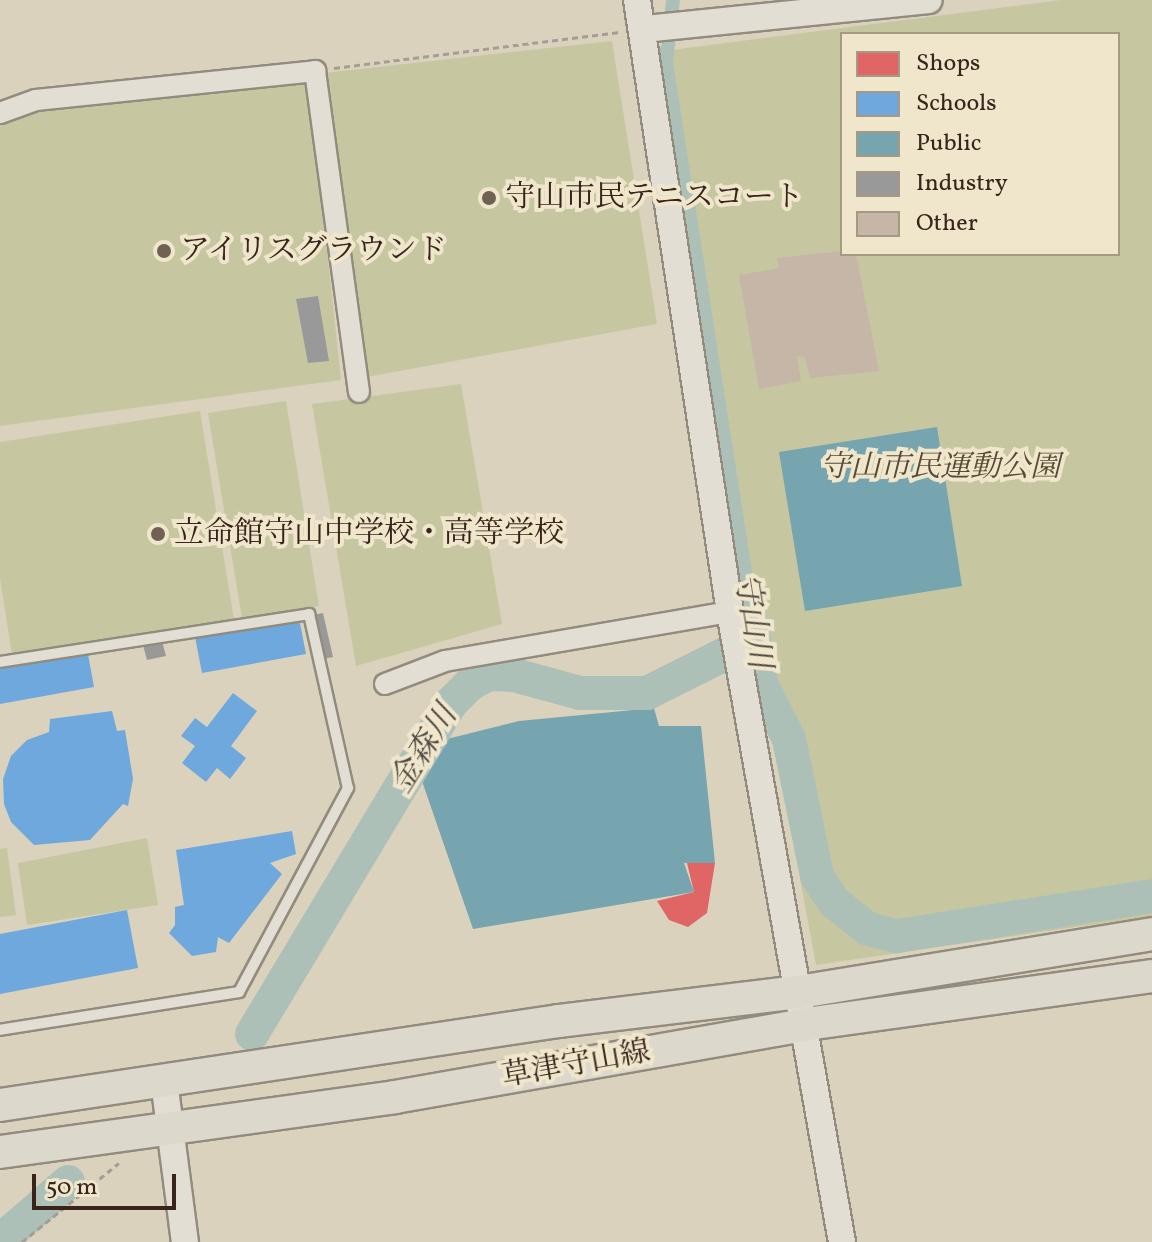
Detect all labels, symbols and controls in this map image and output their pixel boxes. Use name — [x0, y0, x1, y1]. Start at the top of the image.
legend — [840, 32, 1120, 256]
text: Shops — [916, 47, 980, 81]
text: Schools — [916, 87, 996, 121]
text: Public — [916, 127, 982, 161]
text: Industry — [916, 167, 1008, 201]
place label: 守山市民テニスコート — [505, 180, 805, 216]
marker: 守山市民テニスコート — [480, 189, 498, 207]
text: Other — [916, 207, 978, 241]
place label: アイリスグラウンド — [180, 233, 450, 269]
marker: アイリスグラウンド — [155, 242, 173, 260]
park label: 守山市民運動公園 — [820, 450, 1060, 486]
place label: 立命館守山中学校・高等学校 — [174, 516, 564, 552]
marker: 立命館守山中学校・高等学校 — [149, 525, 167, 543]
water label: 守山川 — [725, 571, 777, 671]
water label: 金森川 — [383, 699, 467, 801]
street label: 草津守山線 — [499, 1034, 653, 1096]
scale bar — [36, 1158, 180, 1208]
text: 50 m — [46, 1171, 98, 1205]

